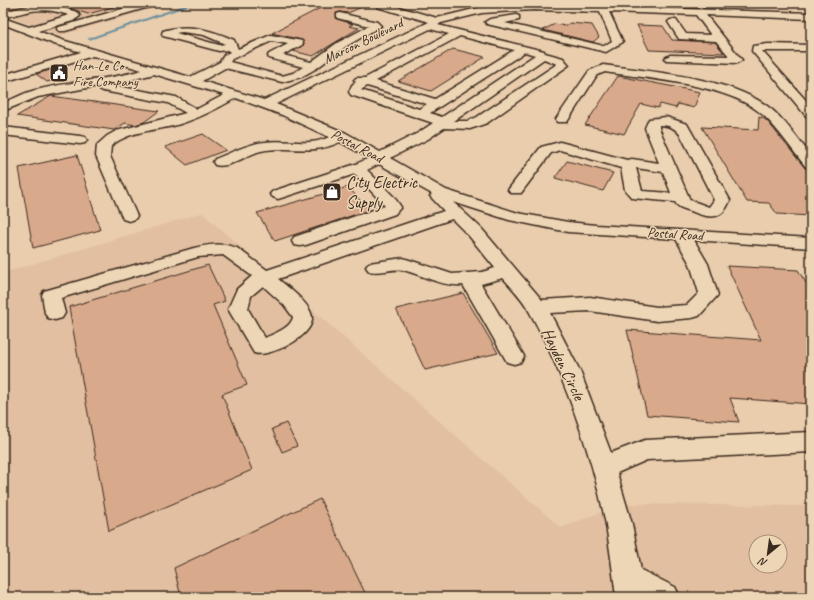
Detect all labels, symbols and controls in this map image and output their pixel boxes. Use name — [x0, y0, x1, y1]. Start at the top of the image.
street label: Marcon Boulevard — [321, 13, 408, 68]
place label: Han-Le Co Fire Company — [73, 57, 139, 90]
public building icon: Han-Le Co Fire Company — [48, 62, 70, 84]
street label: Postal Road — [328, 125, 388, 168]
place label: City Electric Supply — [346, 172, 418, 213]
shop icon: City Electric Supply — [321, 181, 343, 203]
street label: Postal Road — [647, 224, 706, 245]
street label: Hayden Circle — [536, 324, 590, 405]
north arrow — [748, 534, 788, 574]
text: N — [755, 554, 770, 571]

